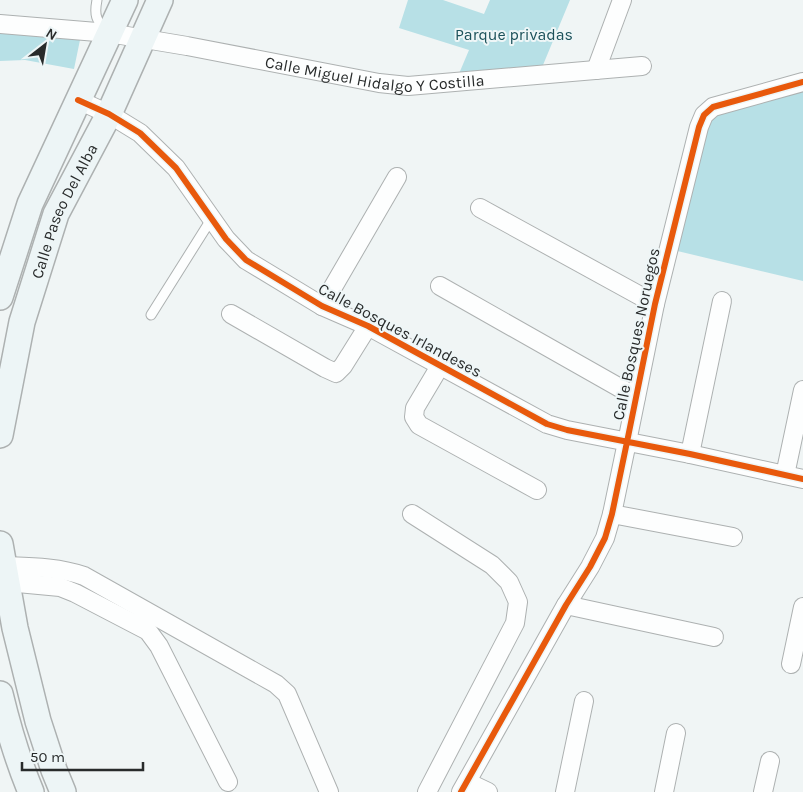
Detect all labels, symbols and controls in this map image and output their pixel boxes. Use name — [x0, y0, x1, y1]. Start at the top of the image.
north arrow — [20, 20, 70, 70]
text: N — [43, 24, 60, 44]
park label: Parque privadas — [455, 25, 573, 44]
street label: Calle Miguel Hidalgo Y Costilla — [264, 52, 485, 96]
street label: Calle Paseo Del Alba — [27, 140, 101, 281]
street label: Calle Bosques Noruegos — [608, 246, 664, 422]
street label: Calle Bosques Irlandeses — [315, 279, 485, 381]
scale bar — [22, 740, 144, 772]
text: 50 m — [30, 748, 65, 766]

